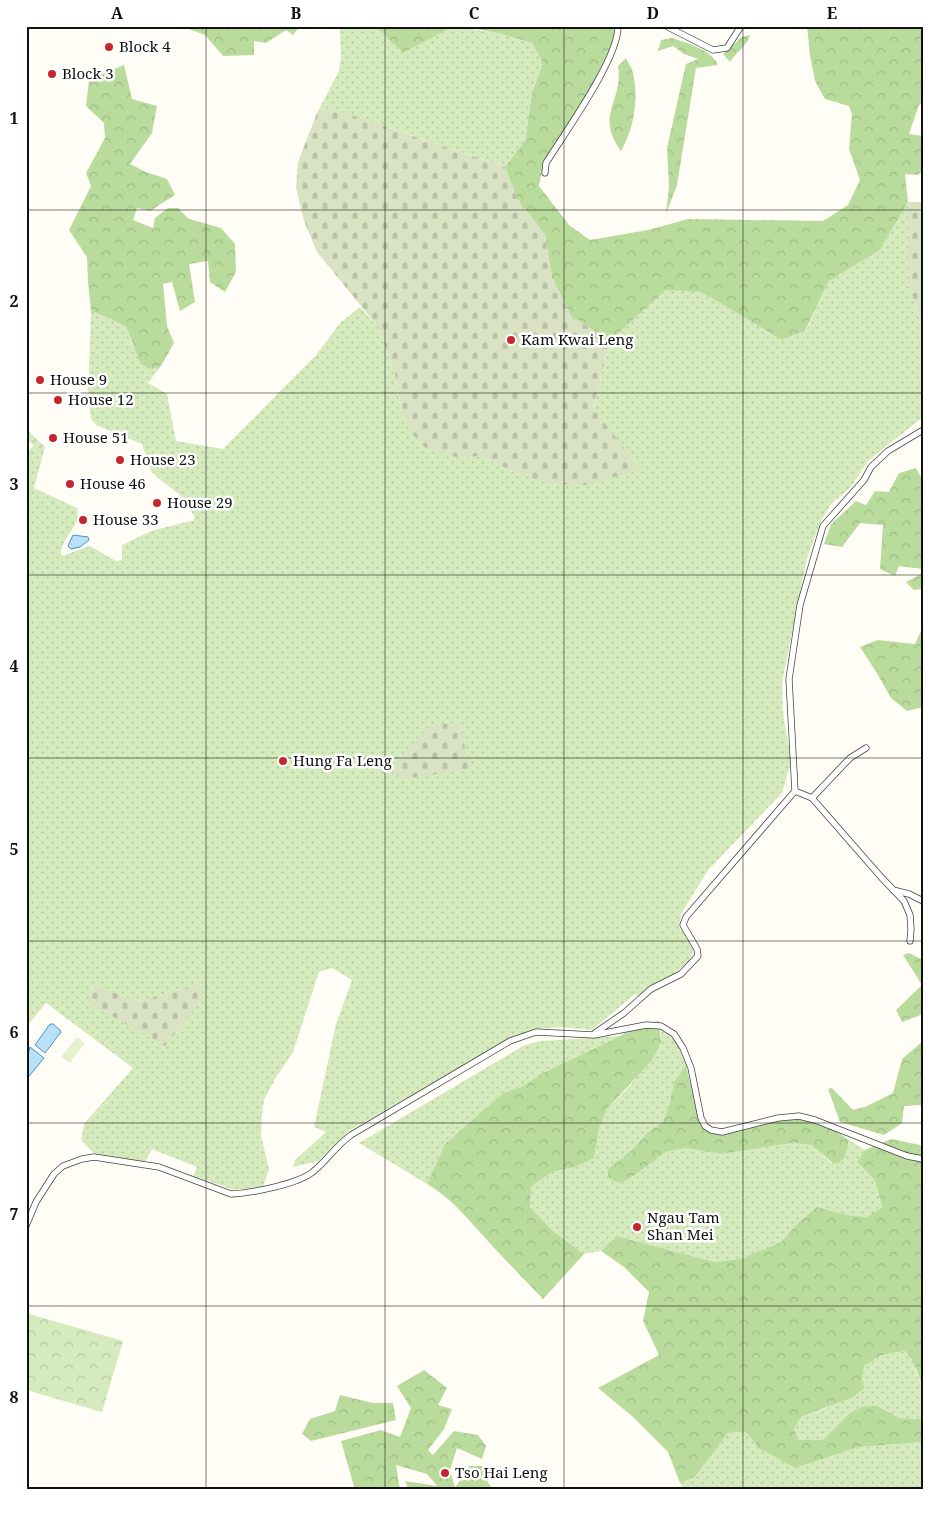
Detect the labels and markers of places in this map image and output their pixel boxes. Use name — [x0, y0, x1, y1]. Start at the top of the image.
place label: Block 4 — [119, 36, 171, 56]
marker: Block 4 — [103, 41, 115, 53]
place label: Block 3 — [62, 63, 114, 83]
marker: Block 3 — [46, 68, 58, 80]
place label: Kam Kwai Leng — [521, 329, 633, 349]
marker: Kam Kwai Leng — [505, 334, 517, 346]
place label: House 9 — [50, 369, 107, 389]
marker: House 9 — [34, 374, 46, 386]
place label: House 12 — [68, 389, 134, 409]
marker: House 12 — [52, 394, 64, 406]
place label: House 51 — [63, 427, 129, 447]
marker: House 51 — [47, 432, 59, 444]
place label: House 23 — [130, 449, 196, 469]
marker: House 23 — [114, 454, 126, 466]
place label: House 46 — [80, 473, 146, 493]
marker: House 46 — [64, 478, 76, 490]
place label: House 29 — [167, 492, 233, 512]
marker: House 29 — [151, 497, 163, 509]
place label: House 33 — [93, 509, 159, 529]
marker: House 33 — [77, 514, 89, 526]
place label: Hung Fa Leng — [293, 750, 392, 770]
marker: Hung Fa Leng — [277, 755, 289, 767]
place label: Ngau Tam Shan Mei — [647, 1207, 720, 1244]
marker: Ngau Tam Shan Mei — [631, 1221, 643, 1233]
place label: Tso Hai Leng — [455, 1462, 548, 1482]
marker: Tso Hai Leng — [439, 1467, 451, 1479]

